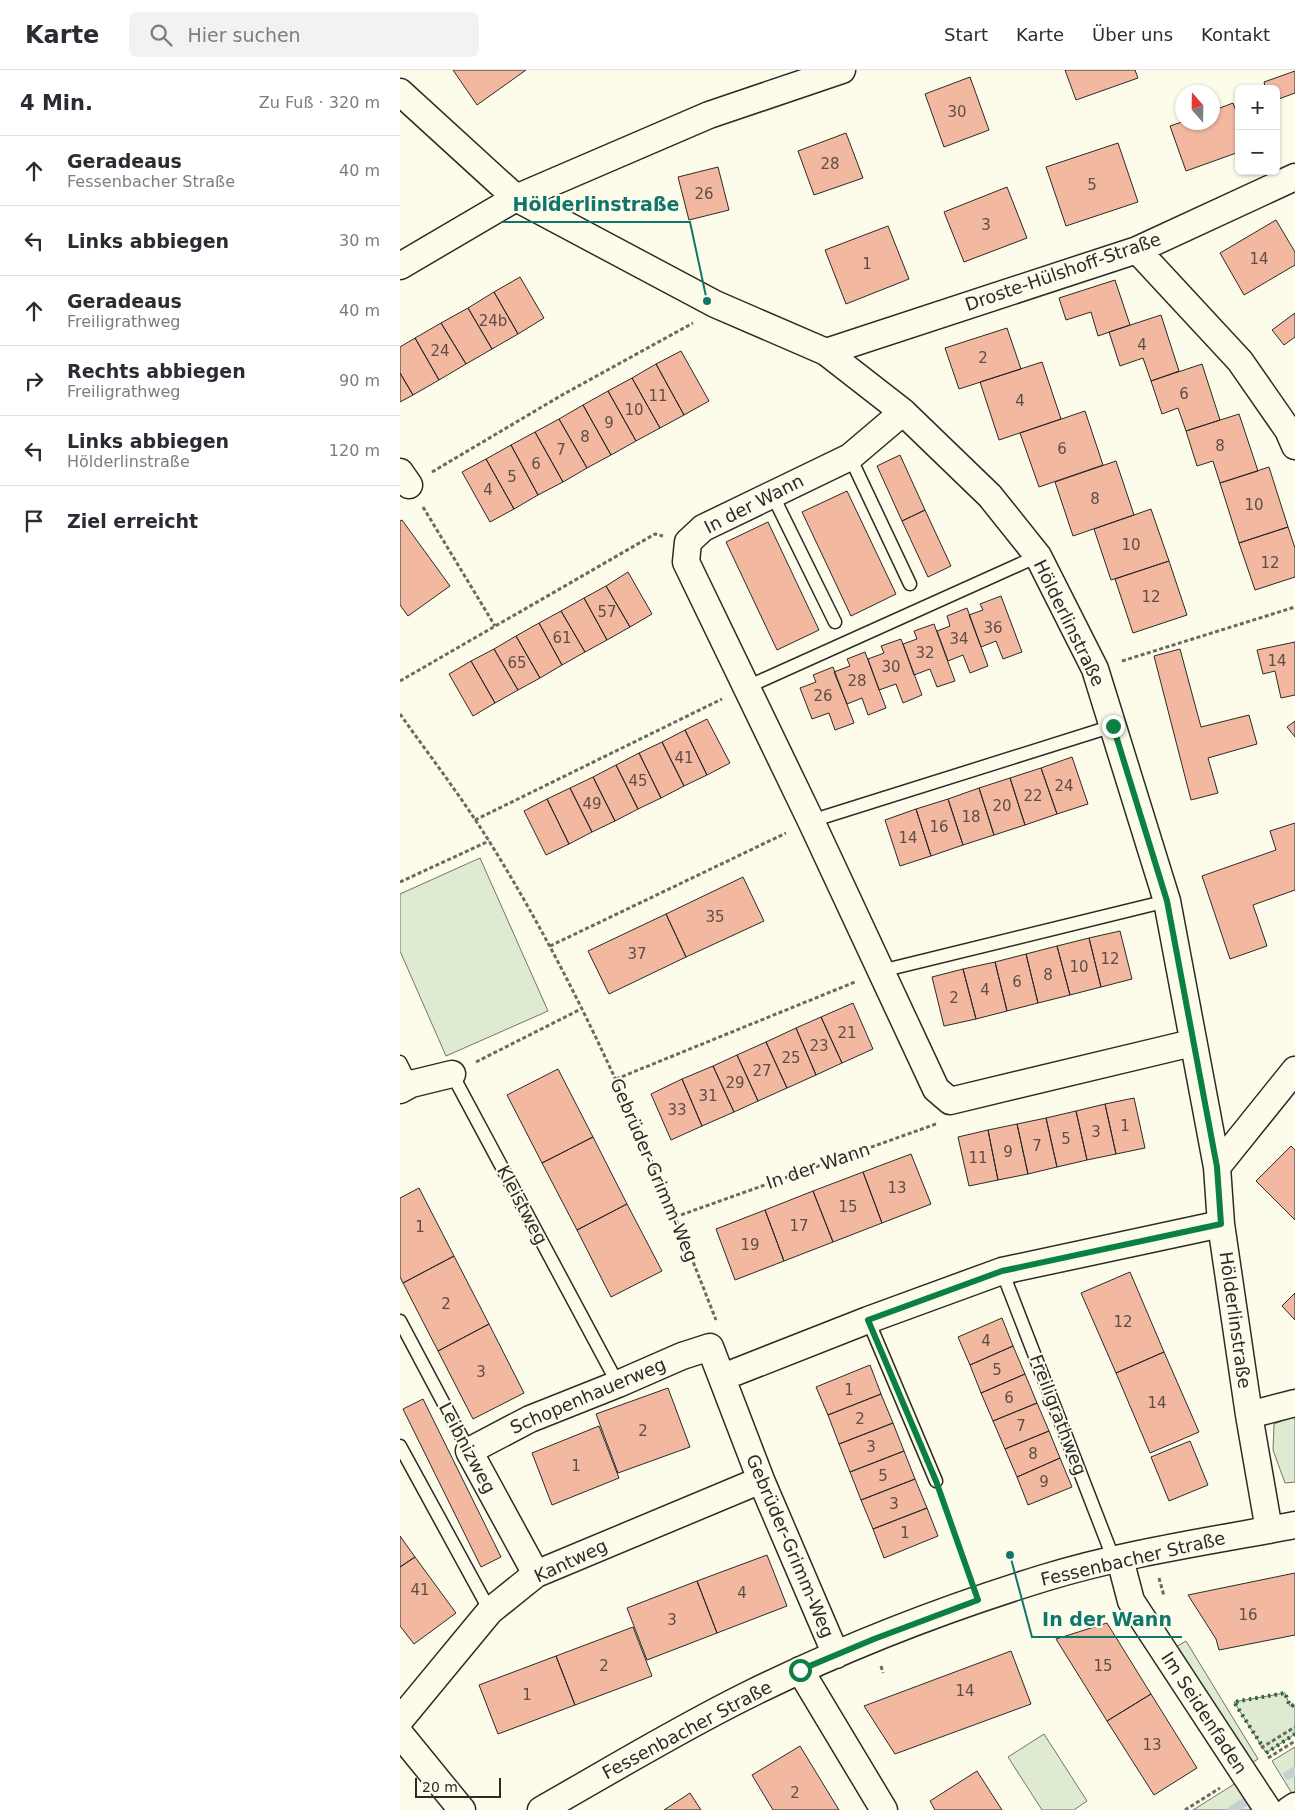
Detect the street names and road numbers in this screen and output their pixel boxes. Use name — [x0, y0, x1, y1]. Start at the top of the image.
street label: Droste-Hülshoff-Straße — [962, 228, 1164, 315]
street label: In der Wann — [701, 470, 807, 538]
street label: Hölderlinstraße — [1030, 556, 1109, 689]
street label: Gebrüder-Grimm-Weg — [606, 1075, 703, 1265]
street label: In der Wann — [763, 1138, 873, 1193]
street label: Kleistweg — [493, 1162, 552, 1248]
street label: Hölderlinstraße — [1215, 1250, 1256, 1390]
street label: Freiligrathweg — [1026, 1351, 1091, 1478]
street label: Schopenhauerweg — [507, 1353, 669, 1438]
street label: Leibnizweg — [435, 1399, 500, 1497]
street label: Gebrüder-Grimm-Weg — [742, 1451, 839, 1641]
street label: Fessenbacher Straße — [1038, 1527, 1227, 1590]
street label: Kantweg — [531, 1535, 611, 1587]
street label: Im Seidenfaden — [1157, 1648, 1252, 1778]
street label: Fessenbacher Straße — [598, 1676, 775, 1783]

